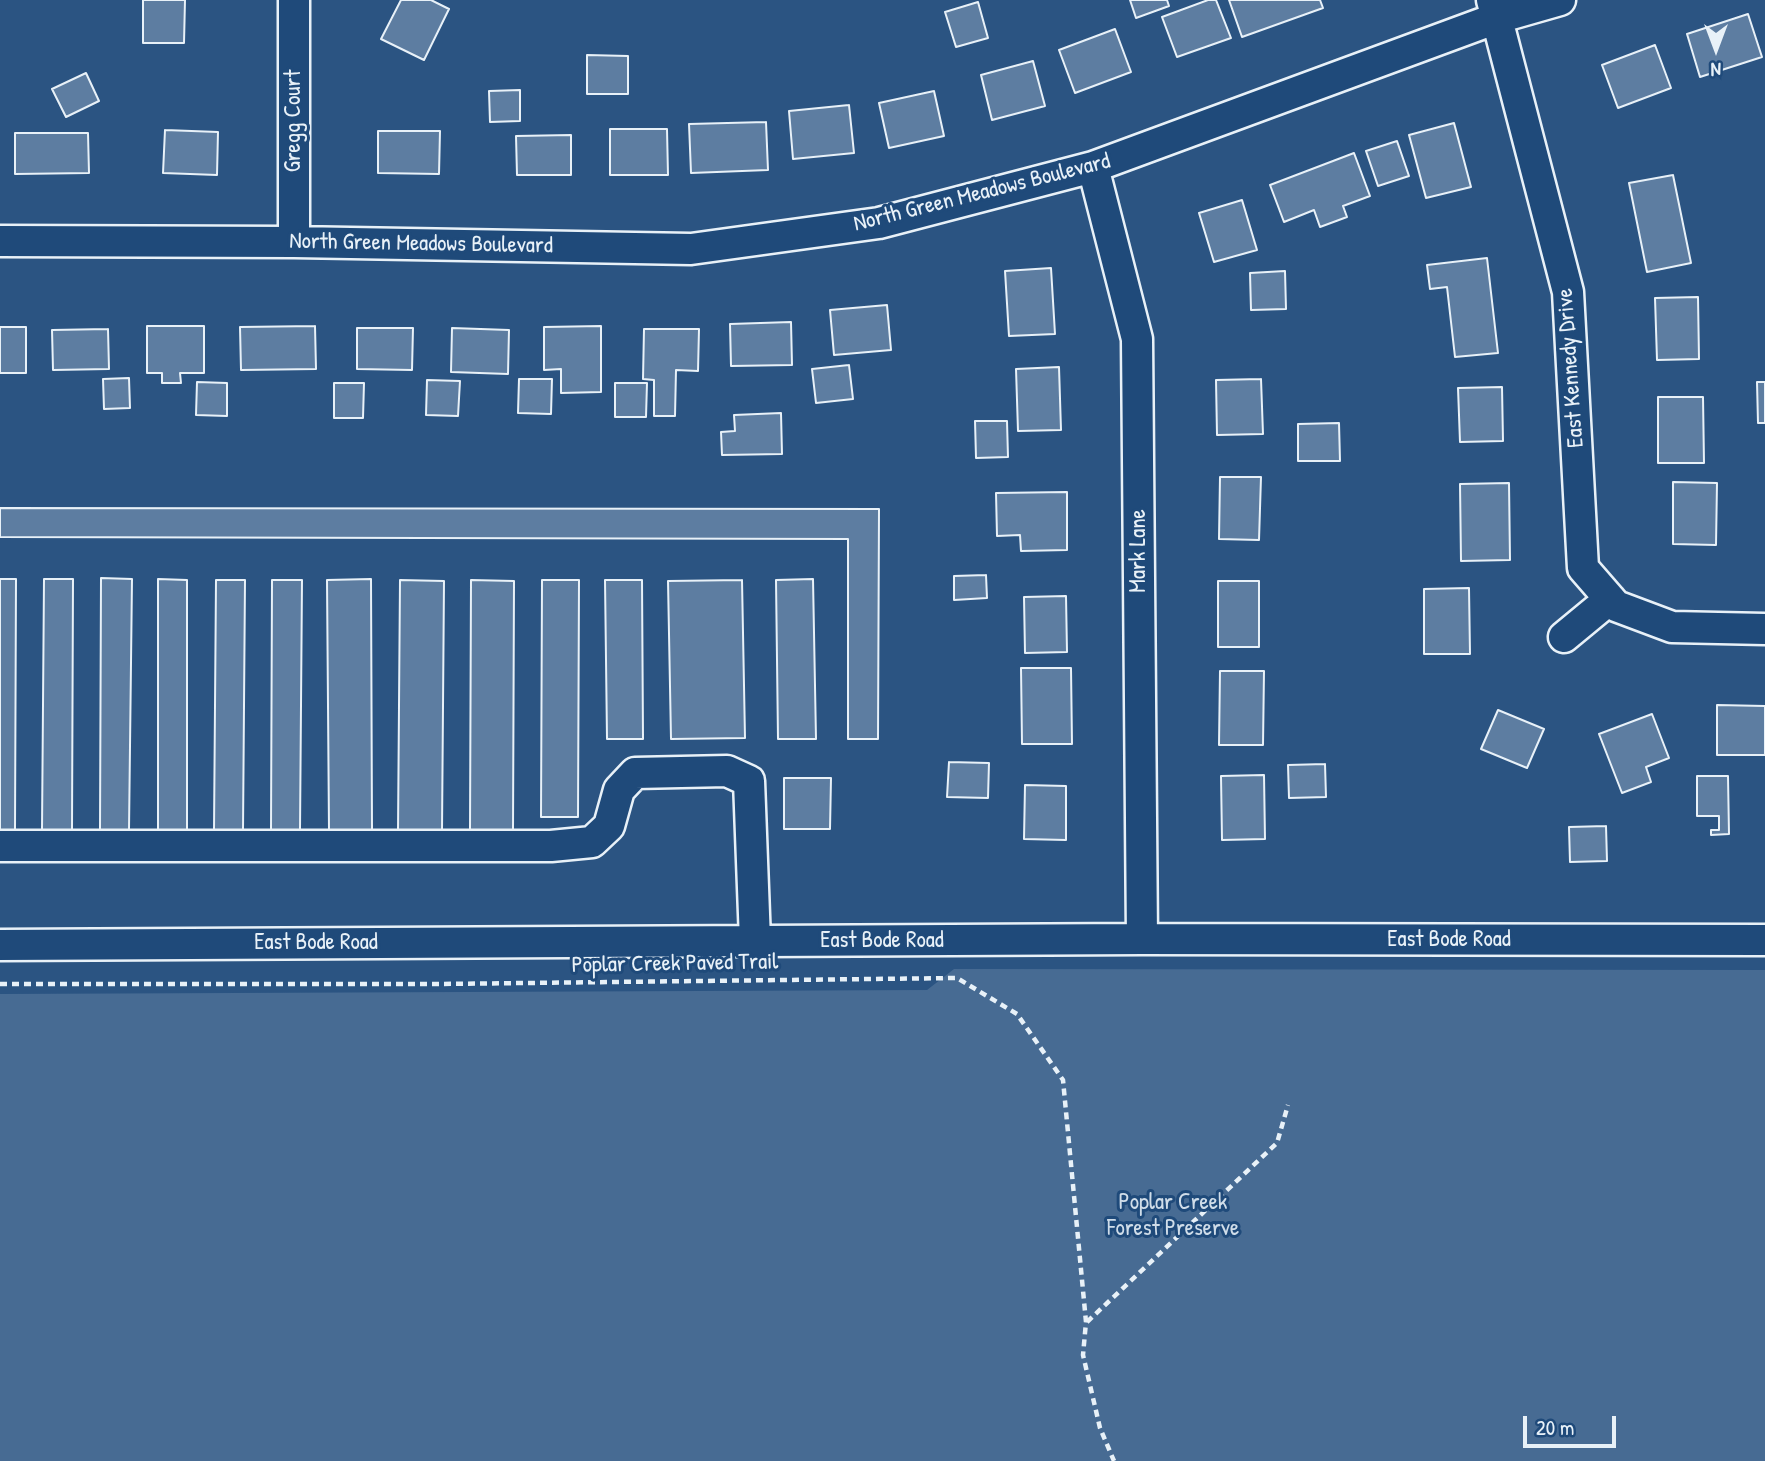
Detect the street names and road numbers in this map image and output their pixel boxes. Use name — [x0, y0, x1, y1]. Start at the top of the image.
street label: Gregg Court — [280, 70, 308, 172]
street label: North Green Meadows Boulevard — [851, 148, 1113, 238]
street label: North Green Meadows Boulevard — [289, 228, 553, 260]
street label: East Kennedy Drive — [1552, 287, 1590, 449]
street label: Mark Lane — [1125, 509, 1153, 593]
street label: East Bode Road — [1387, 926, 1511, 954]
street label: East Bode Road — [820, 927, 944, 955]
street label: East Bode Road — [254, 929, 378, 957]
street label: Poplar Creek Paved Trail — [571, 948, 779, 980]

